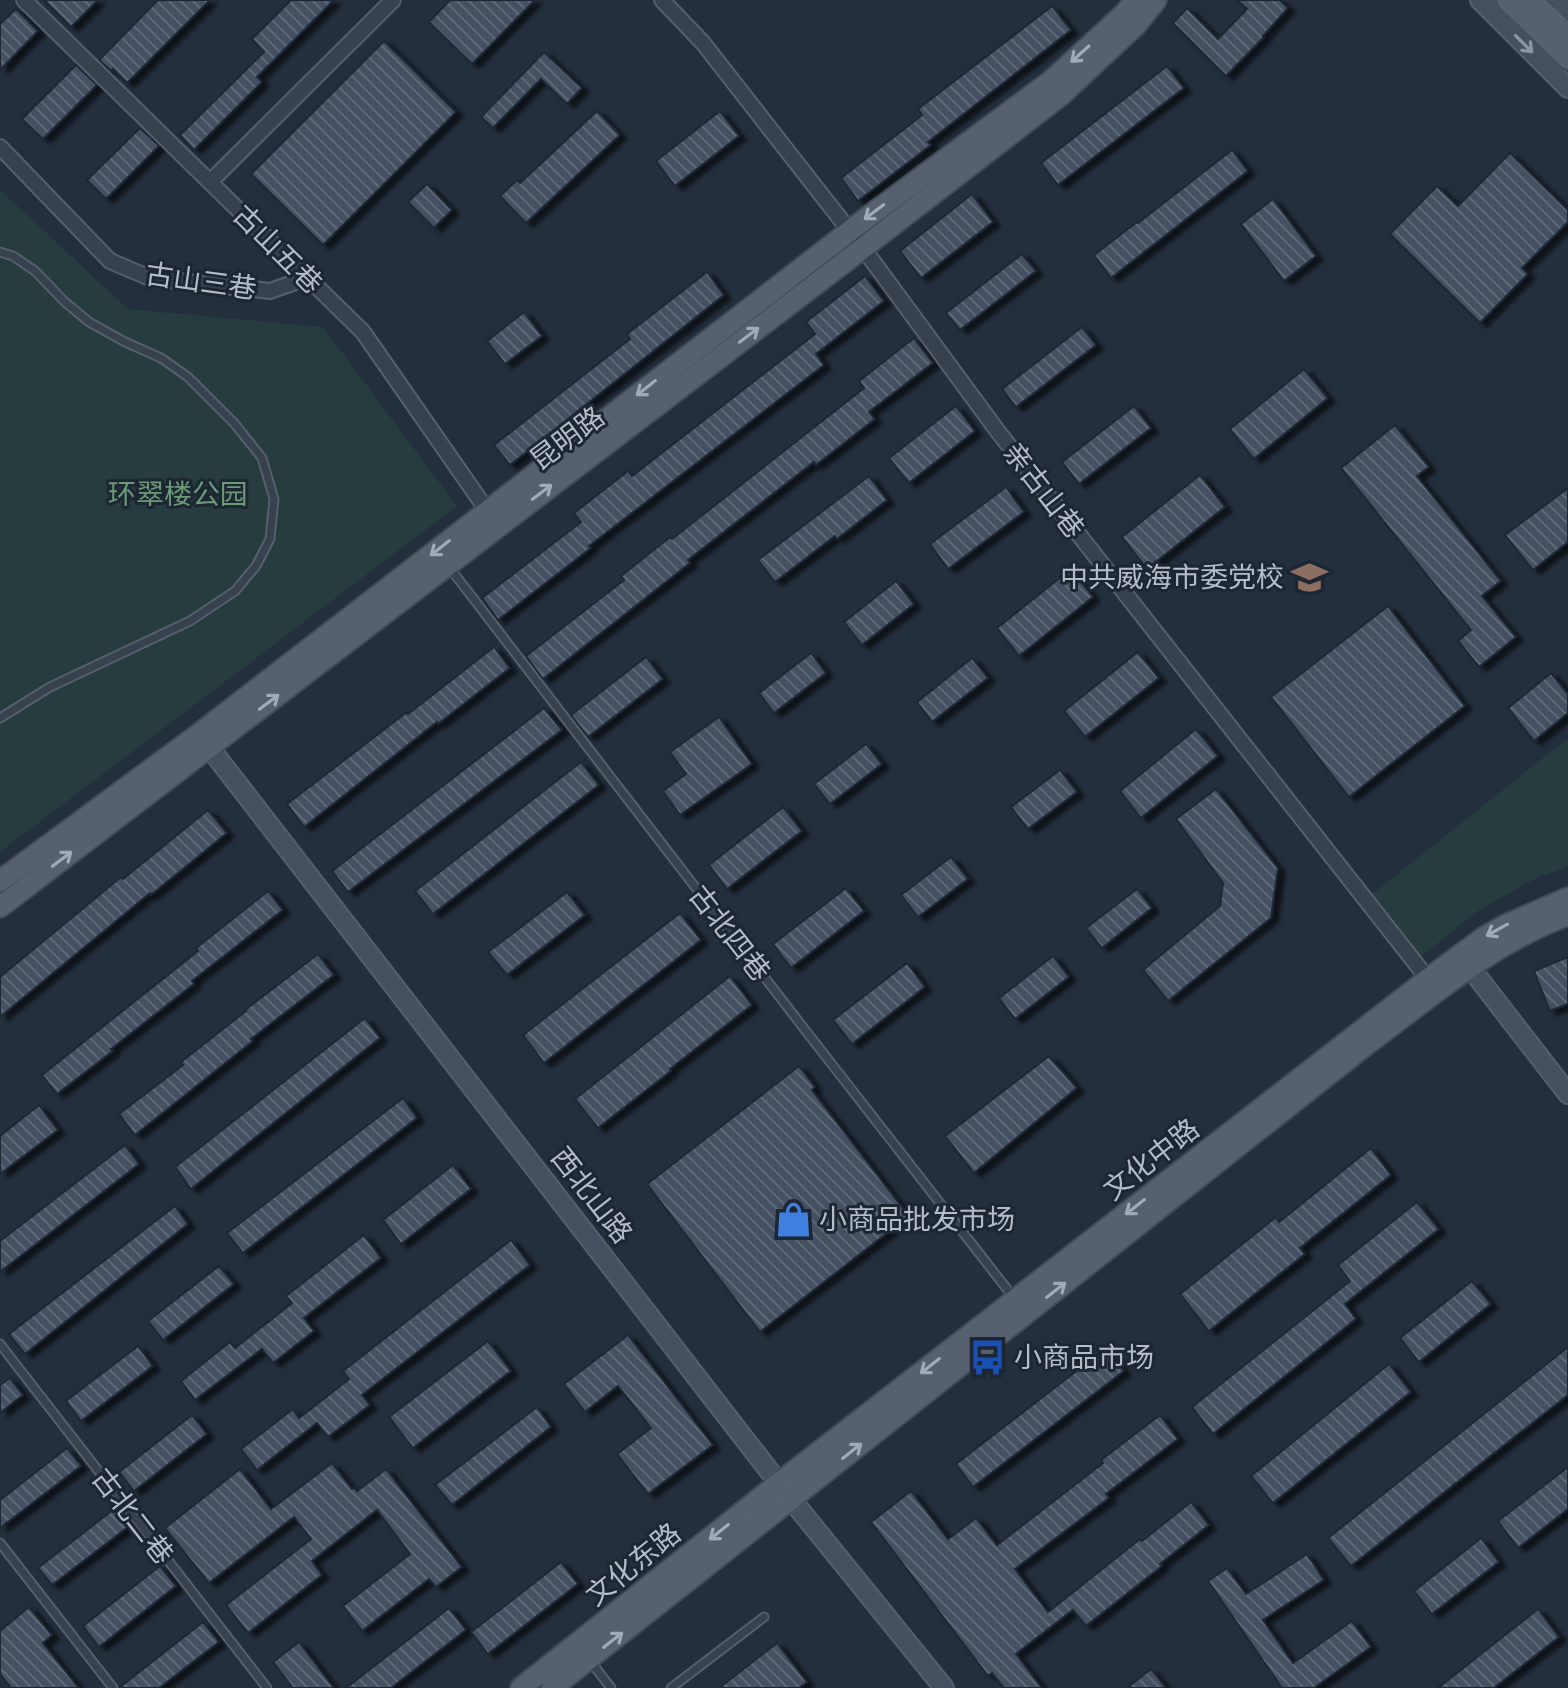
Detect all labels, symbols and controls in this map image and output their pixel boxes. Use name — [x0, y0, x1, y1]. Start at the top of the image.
one-way arrow — [1514, 34, 1533, 53]
one-way arrow — [1070, 45, 1090, 63]
street label: 古山五巷 — [225, 196, 331, 302]
one-way arrow — [863, 204, 885, 221]
street label: 古山三巷 — [143, 254, 259, 308]
one-way arrow — [738, 327, 759, 344]
one-way arrow — [636, 380, 657, 397]
street label: 昆明路 — [522, 398, 612, 478]
street label: 亲古山巷 — [995, 434, 1093, 546]
park label: 环翠楼公园 — [108, 475, 248, 513]
one-way arrow — [531, 484, 552, 501]
one-way arrow — [430, 539, 451, 556]
place label: 中共威海市委党校 — [1060, 558, 1284, 596]
school or university icon: 中共威海市委党校 — [1291, 558, 1329, 596]
one-way arrow — [258, 693, 279, 710]
one-way arrow — [51, 851, 72, 868]
street label: 古北四巷 — [681, 877, 779, 989]
one-way arrow — [1486, 922, 1509, 938]
street label: 文化中路 — [1095, 1110, 1207, 1208]
street label: 西北山路 — [543, 1139, 641, 1251]
one-way arrow — [1125, 1198, 1146, 1215]
shop icon: 小商品批发市场 — [774, 1200, 812, 1238]
place label: 小商品批发市场 — [819, 1200, 1015, 1238]
one-way arrow — [1045, 1281, 1066, 1298]
bus stop icon: 小商品市场 — [969, 1338, 1007, 1376]
place label: 小商品市场 — [1014, 1338, 1154, 1376]
one-way arrow — [920, 1358, 941, 1375]
one-way arrow — [841, 1442, 862, 1459]
street label: 古北二巷 — [84, 1460, 182, 1572]
street label: 文化东路 — [578, 1514, 688, 1614]
one-way arrow — [708, 1522, 729, 1540]
one-way arrow — [603, 1631, 624, 1649]

